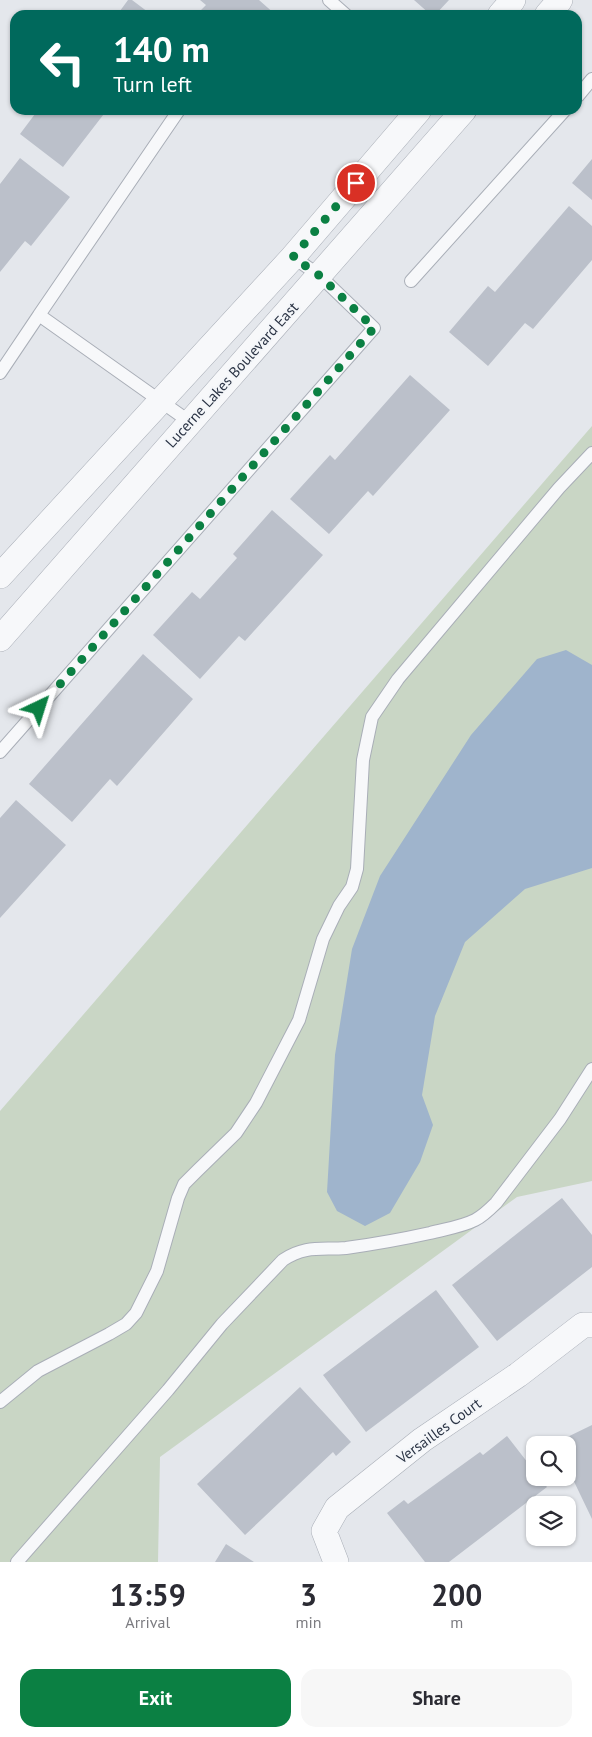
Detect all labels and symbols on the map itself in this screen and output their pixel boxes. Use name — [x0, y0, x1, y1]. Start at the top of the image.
pin — [335, 162, 377, 204]
street label: Lucerne Lakes Boulevard East — [161, 298, 302, 451]
position arrow — [12.0, 681, 64.0, 733]
street label: Versailles Court — [392, 1394, 485, 1468]

